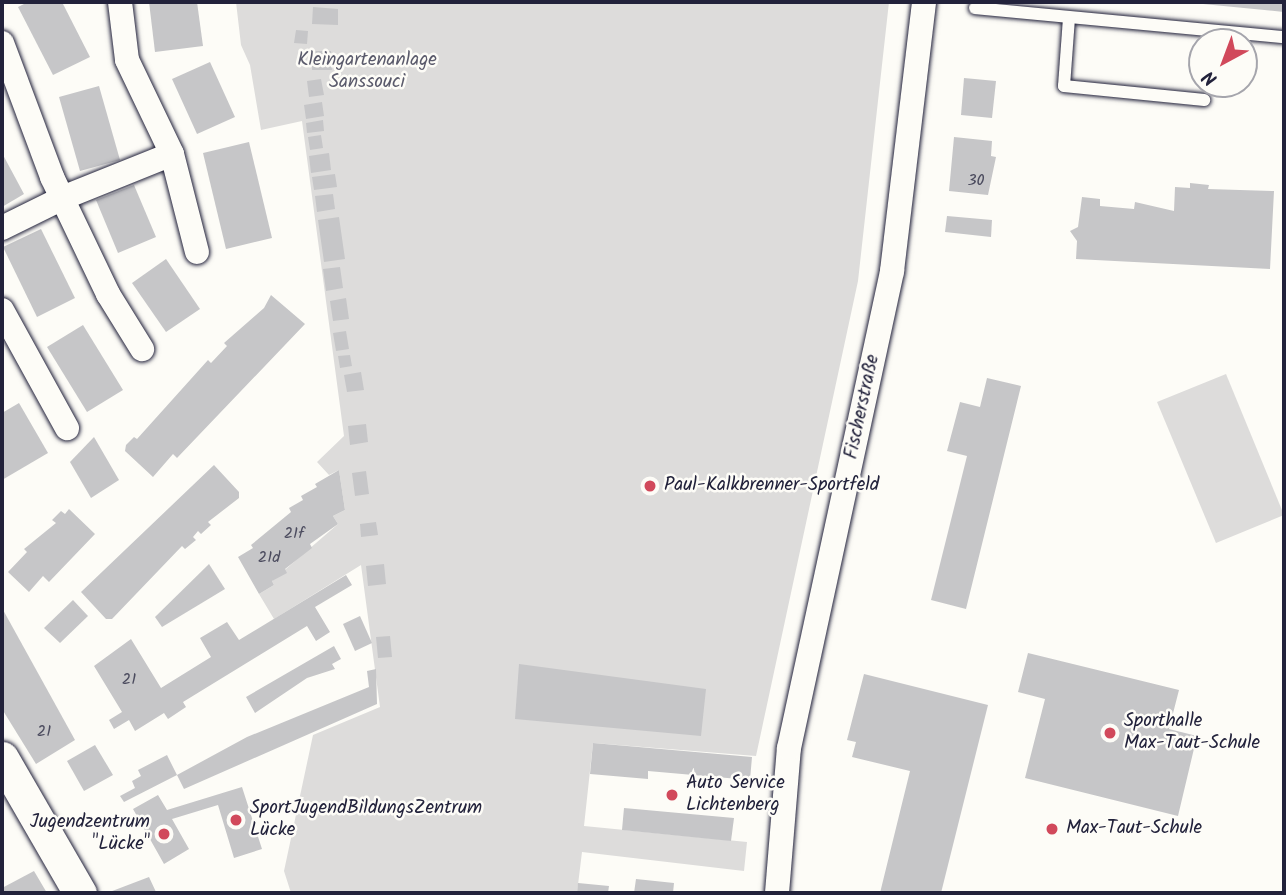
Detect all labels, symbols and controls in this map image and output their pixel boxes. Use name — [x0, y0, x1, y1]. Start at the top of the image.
north arrow — [1188, 28, 1258, 98]
park label: Kleingartenanlage Sanssouci — [297, 50, 437, 94]
text: N — [1196, 62, 1225, 93]
house number: 30 — [967, 171, 985, 191]
street label: Fischerstraße — [841, 353, 885, 461]
place label: Paul-Kalkbrenner-Sportfeld — [664, 475, 879, 497]
marker: Paul-Kalkbrenner-Sportfeld — [642, 478, 658, 494]
house number: 21f — [284, 524, 304, 544]
house number: 21d — [258, 548, 280, 568]
house number: 21 — [122, 670, 136, 690]
place label: Sporthalle Max-Taut-Schule — [1124, 711, 1260, 755]
house number: 21 — [37, 722, 51, 742]
marker: Sporthalle Max-Taut-Schule — [1102, 725, 1118, 741]
place label: Auto Service Lichtenberg — [686, 773, 785, 817]
marker: Auto Service Lichtenberg — [664, 787, 680, 803]
place label: SportJugendBildungsZentrum Lücke — [250, 798, 482, 842]
place label: Jugendzentrum "Lücke" — [30, 812, 150, 856]
marker: SportJugendBildungsZentrum Lücke — [228, 812, 244, 828]
place label: Max-Taut-Schule — [1066, 818, 1202, 840]
marker: Max-Taut-Schule — [1044, 821, 1060, 837]
marker: Jugendzentrum "Lücke" — [156, 826, 172, 842]

